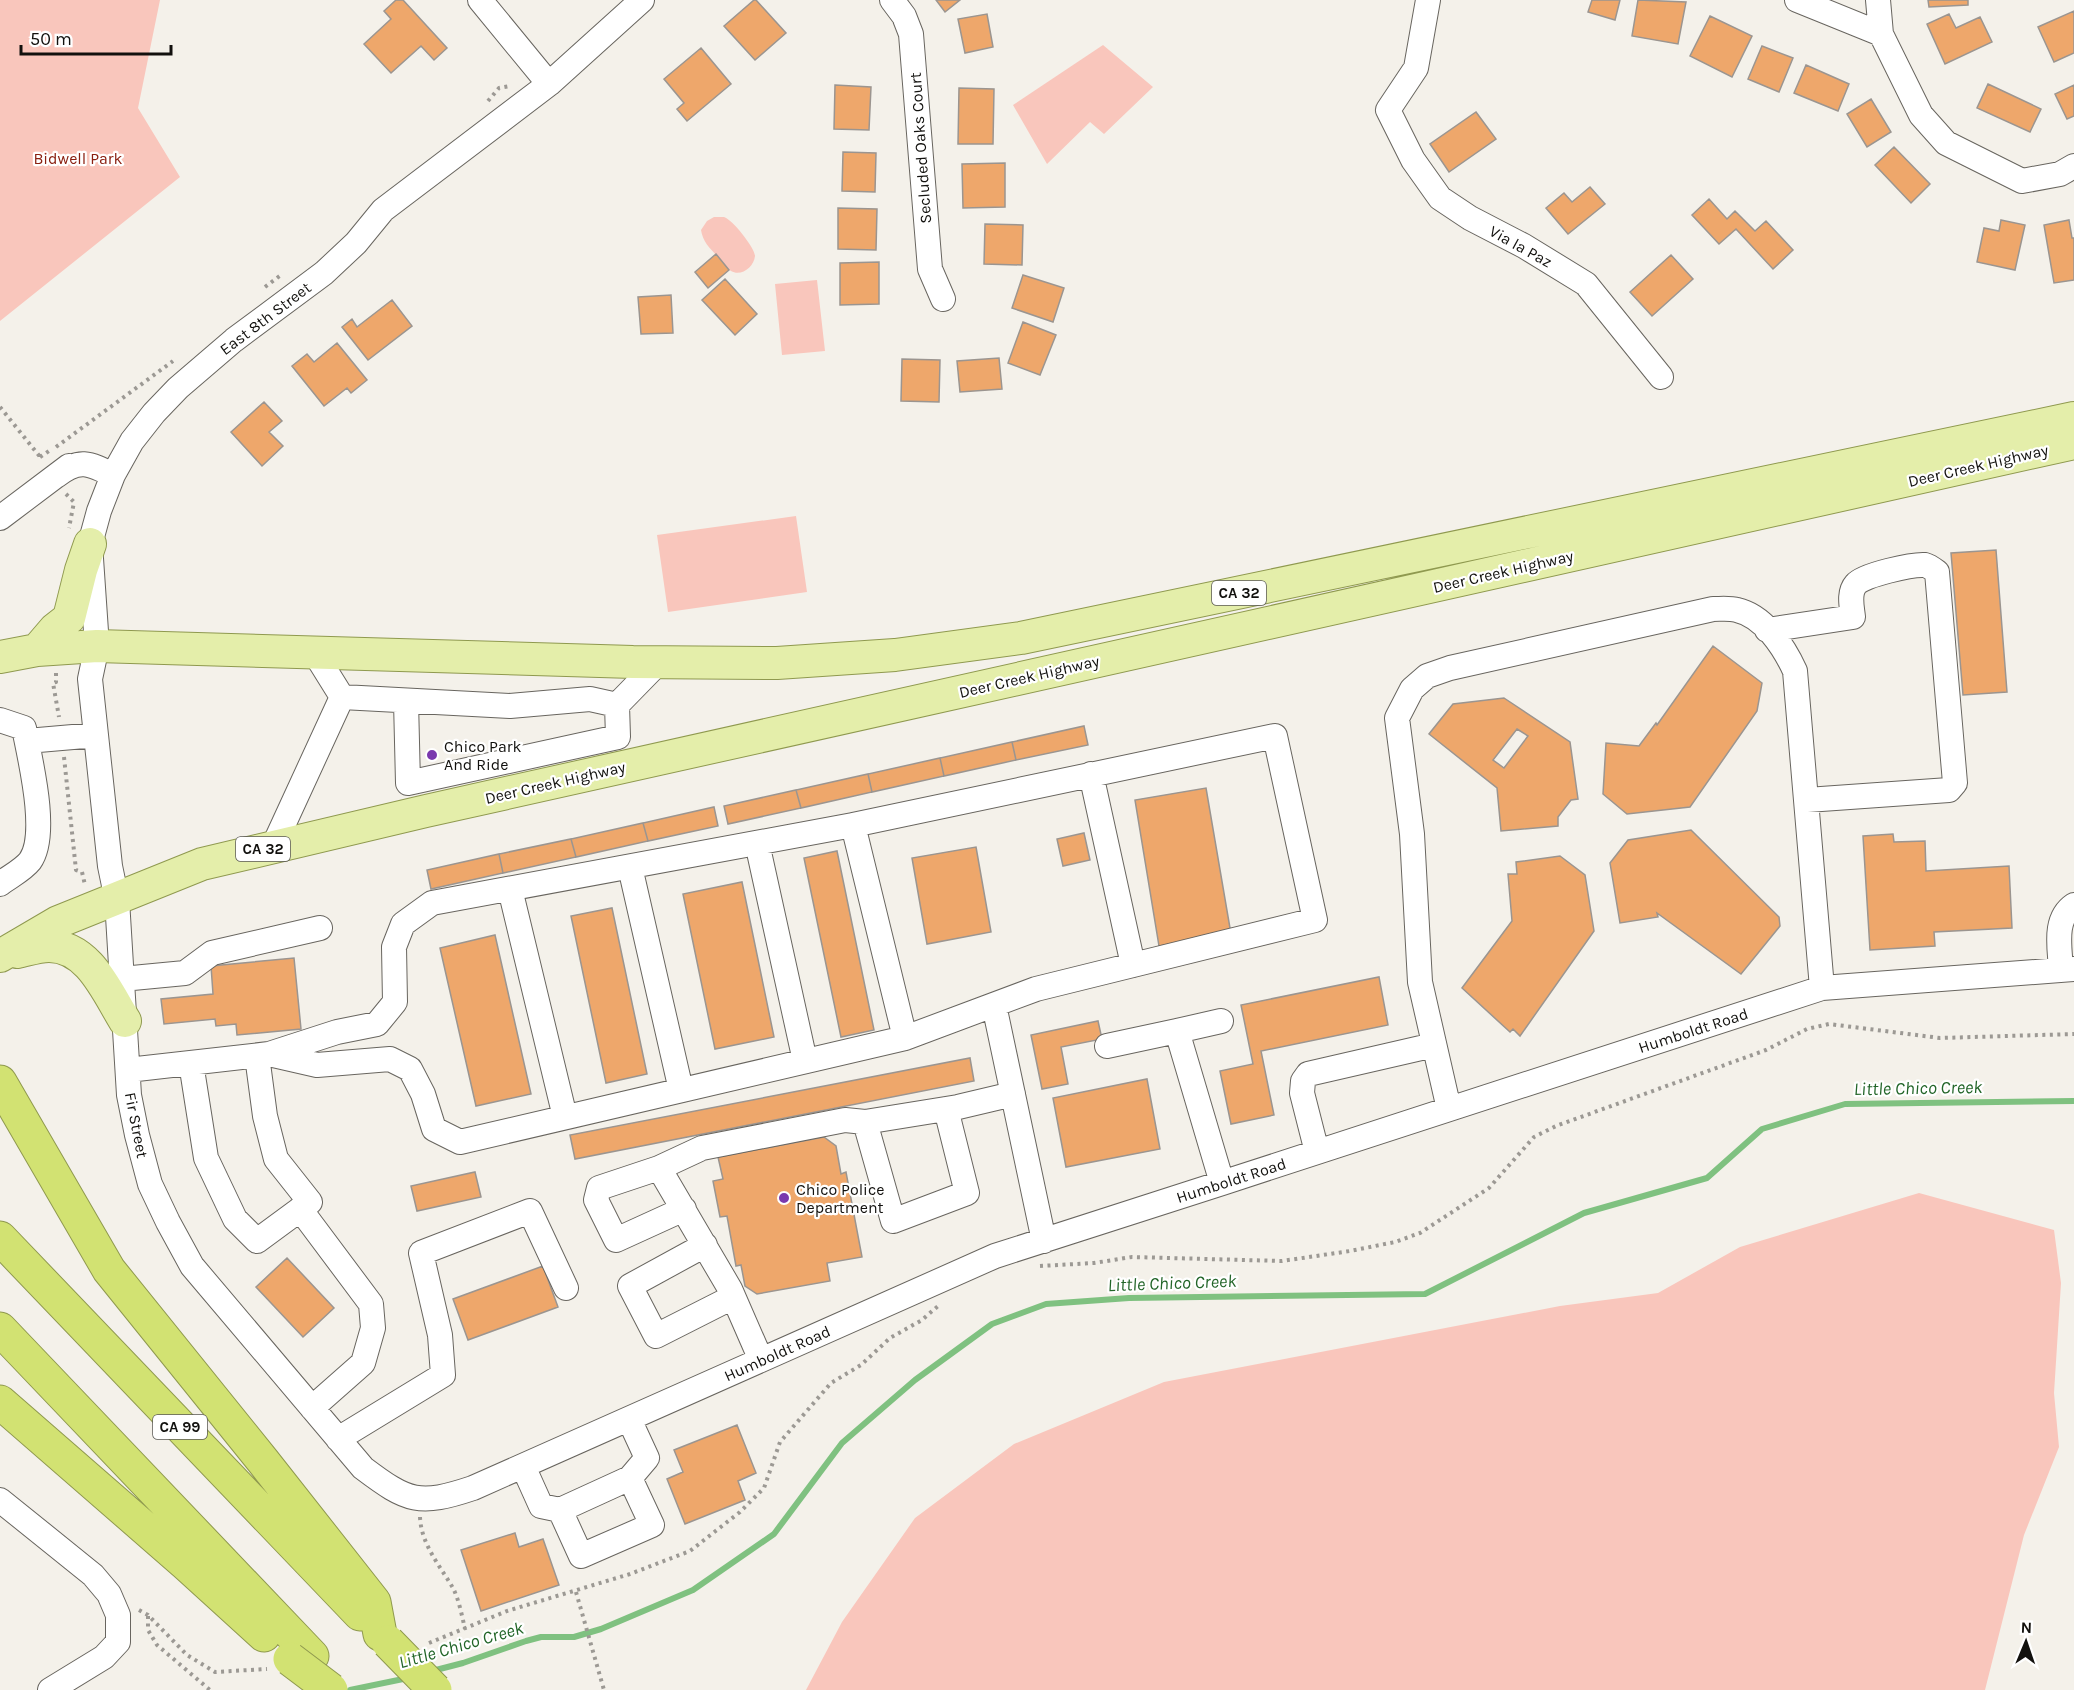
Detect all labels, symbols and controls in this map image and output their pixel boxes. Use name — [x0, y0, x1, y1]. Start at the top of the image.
scale bar — [21, 18, 171, 56]
text: 50 m — [30, 28, 72, 50]
street label: Secluded Oaks Court — [906, 72, 935, 224]
park label: Bidwell Park — [33, 149, 123, 168]
street label: Via la Paz — [1486, 221, 1555, 271]
street label: East 8th Street — [216, 278, 315, 359]
street label: Deer Creek Highway — [1906, 440, 2051, 491]
street label: Deer Creek Highway — [1431, 546, 1576, 597]
road number: CA 32 — [1212, 581, 1266, 605]
street label: Deer Creek Highway — [957, 651, 1102, 702]
place label: Chico Park And Ride — [444, 737, 522, 774]
marker: Chico Park And Ride — [425, 748, 439, 762]
street label: Deer Creek Highway — [483, 757, 628, 808]
road number: CA 32 — [236, 837, 290, 861]
street label: Humboldt Road — [1636, 1004, 1750, 1057]
water label: Little Chico Creek — [1853, 1076, 1983, 1100]
street label: Fir Street — [121, 1091, 152, 1160]
street label: Humboldt Road — [1174, 1154, 1288, 1207]
place label: Chico Police Department — [796, 1180, 884, 1217]
marker: Chico Police Department — [777, 1191, 791, 1205]
water label: Little Chico Creek — [1107, 1270, 1238, 1296]
street label: Humboldt Road — [721, 1322, 833, 1385]
road number: CA 99 — [153, 1415, 207, 1439]
north arrow — [1996, 1612, 2056, 1672]
water label: Little Chico Creek — [396, 1616, 527, 1673]
text: N — [2020, 1618, 2033, 1637]

